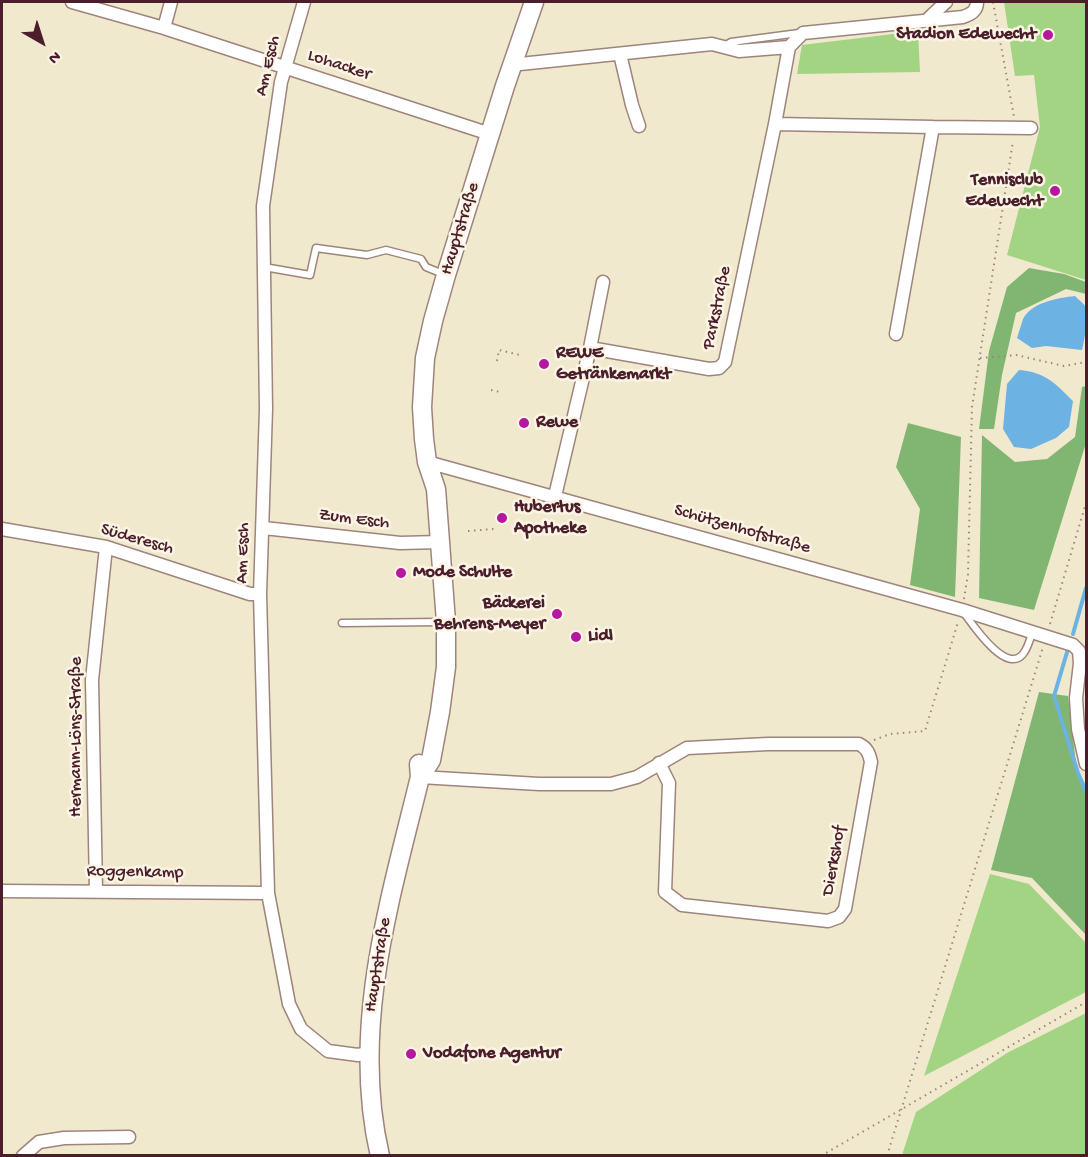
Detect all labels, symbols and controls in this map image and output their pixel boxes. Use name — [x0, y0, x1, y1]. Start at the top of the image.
north arrow — [12, 12, 72, 72]
place label: Stadion Edewecht — [896, 24, 1036, 46]
marker: Stadion Edewecht — [1041, 28, 1055, 42]
street label: Am Esch — [252, 34, 286, 98]
text: N — [44, 46, 64, 67]
street label: Lohacker — [305, 46, 373, 86]
place label: Tennisclub Edewecht — [966, 170, 1043, 213]
street label: Hauptstraße — [437, 180, 485, 278]
marker: Tennisclub Edewecht — [1048, 184, 1062, 198]
street label: Parkstraße — [699, 264, 737, 352]
place label: REWE Getränkemarkt — [556, 343, 671, 386]
marker: REWE Getränkemarkt — [537, 357, 551, 371]
place label: Rewe — [536, 412, 578, 434]
marker: Rewe — [517, 416, 531, 430]
place label: Hubertus Apotheke — [514, 497, 586, 540]
street label: Schützenhofstraße — [671, 500, 813, 560]
street label: Zum Esch — [318, 505, 390, 535]
marker: Hubertus Apotheke — [495, 511, 509, 525]
street label: Süderesch — [98, 519, 176, 561]
street label: Am Esch — [232, 522, 256, 584]
place label: Mode Schulte — [413, 562, 512, 584]
marker: Mode Schulte — [394, 566, 408, 580]
place label: Bäckerei Behrens-Meyer — [434, 593, 545, 636]
marker: Bäckerei Behrens-Meyer — [550, 607, 564, 621]
place label: Lidl — [588, 626, 613, 648]
marker: Lidl — [569, 630, 583, 644]
street label: Hermann-Löns-Straße — [66, 657, 88, 817]
street label: Dierkshof — [818, 824, 852, 898]
street label: Roggenkamp — [86, 861, 184, 885]
street label: Hauptstraße — [361, 916, 397, 1014]
place label: Vodafone Agentur — [423, 1043, 561, 1065]
marker: Vodafone Agentur — [404, 1047, 418, 1061]

